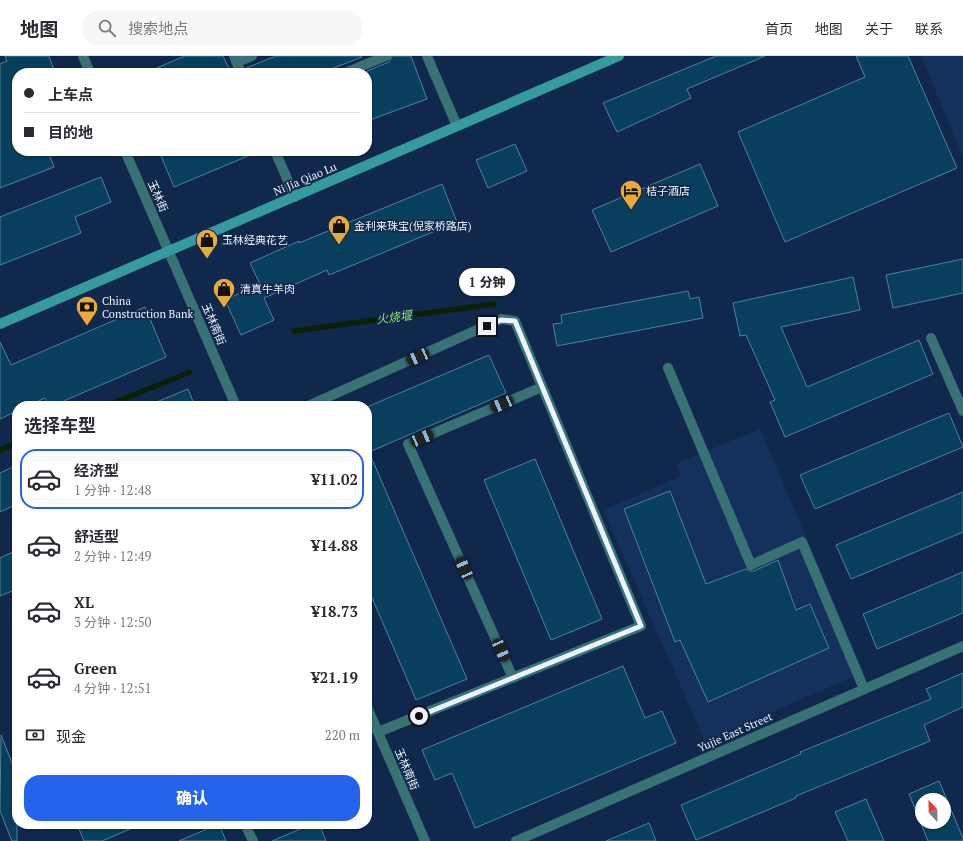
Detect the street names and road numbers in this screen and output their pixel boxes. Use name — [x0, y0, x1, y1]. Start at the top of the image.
street label: Ni Jia Qiao Lu — [271, 159, 339, 199]
street label: 玉林街 — [145, 178, 171, 214]
street label: 玉林南街 — [199, 301, 229, 347]
street label: Yujie East Street — [696, 709, 774, 755]
street label: 玉林南街 — [392, 746, 422, 792]

